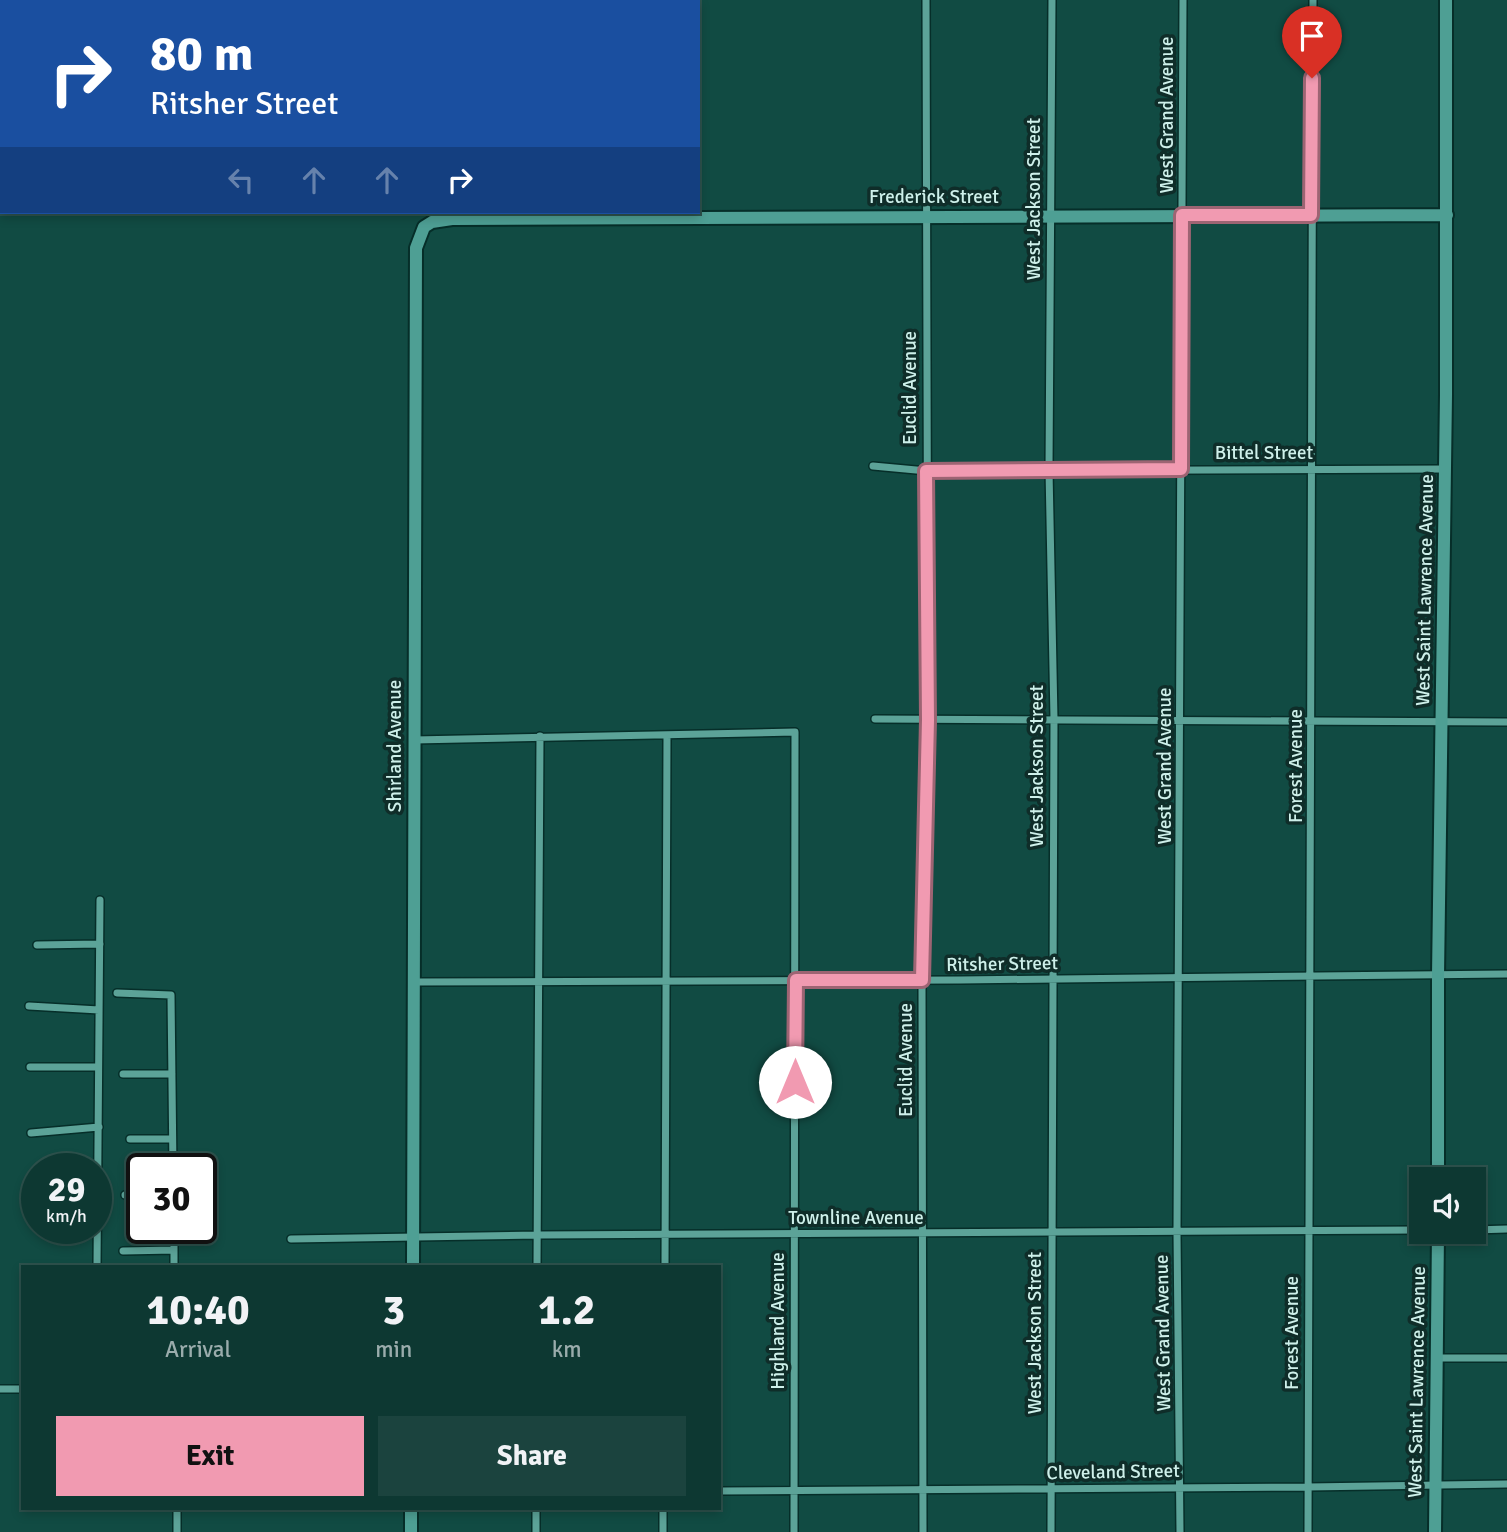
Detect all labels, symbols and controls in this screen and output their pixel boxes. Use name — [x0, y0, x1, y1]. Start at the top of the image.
pin — [1282, 6, 1342, 78]
icon: arrive — [1293, 17, 1331, 55]
text: 80 m — [150, 24, 253, 84]
icon: right — [35, 28, 126, 119]
street label: West Grand Avenue — [1155, 37, 1179, 193]
text: Ritsher Street — [150, 84, 339, 123]
street label: West Jackson Street — [1022, 117, 1046, 280]
icon: left — [222, 161, 260, 199]
icon: ahead — [295, 161, 333, 199]
icon: ahead — [368, 161, 406, 199]
icon: right — [441, 161, 479, 199]
street label: Frederick Street — [869, 185, 999, 209]
street label: Euclid Avenue — [898, 331, 922, 445]
street label: Bittel Street — [1215, 441, 1314, 465]
street label: West Saint Lawrence Avenue — [1411, 474, 1439, 706]
street label: Shirland Avenue — [383, 680, 407, 812]
street label: West Jackson Street — [1025, 684, 1049, 847]
street label: West Grand Avenue — [1153, 688, 1177, 844]
street label: Forest Avenue — [1284, 709, 1308, 823]
street label: Ritsher Street — [946, 951, 1059, 977]
street label: Euclid Avenue — [894, 1003, 918, 1117]
position arrow — [758, 1045, 832, 1119]
speed limit sign: 30 — [126, 1153, 217, 1244]
map controls — [1409, 1167, 1486, 1244]
button: sound — [1409, 1167, 1486, 1244]
text: 29 — [48, 1168, 85, 1211]
text: km/h — [46, 1205, 87, 1227]
street label: Townline Avenue — [788, 1206, 924, 1230]
street label: West Jackson Street — [1023, 1251, 1047, 1414]
street label: Highland Avenue — [766, 1252, 790, 1390]
street label: West Grand Avenue — [1150, 1254, 1176, 1412]
street label: West Saint Lawrence Avenue — [1403, 1266, 1431, 1498]
street label: Forest Avenue — [1280, 1276, 1304, 1390]
text: 10:40 — [147, 1285, 250, 1336]
text: 3 — [383, 1285, 405, 1336]
text: 1.2 — [538, 1285, 595, 1336]
text: Arrival — [165, 1335, 231, 1364]
text: min — [375, 1335, 412, 1364]
text: km — [552, 1335, 582, 1364]
button: Exit — [56, 1416, 364, 1496]
button: Share — [378, 1416, 686, 1496]
street label: Cleveland Street — [1046, 1459, 1180, 1485]

